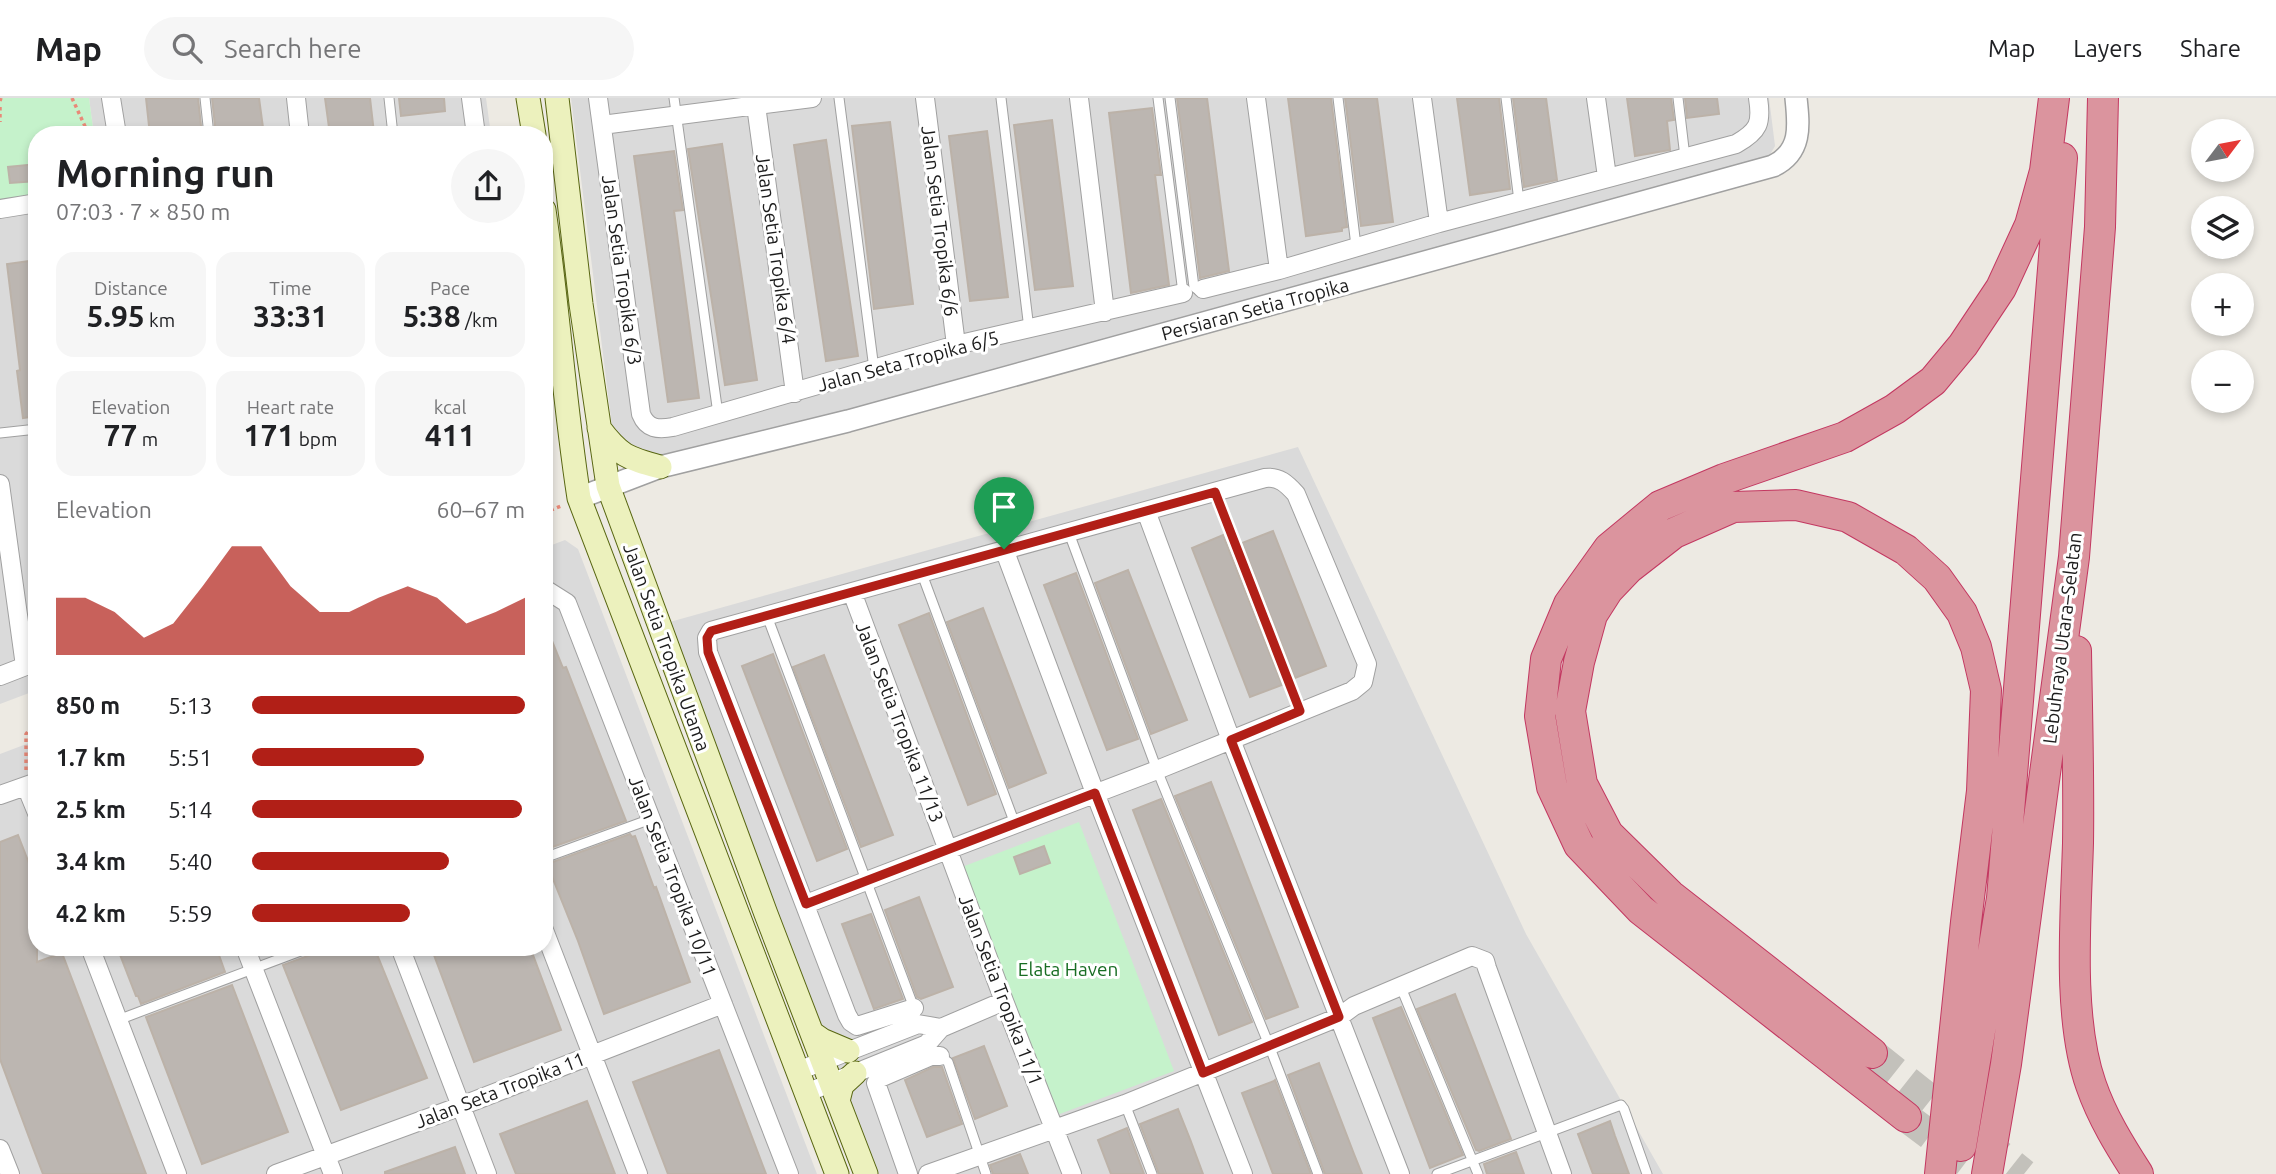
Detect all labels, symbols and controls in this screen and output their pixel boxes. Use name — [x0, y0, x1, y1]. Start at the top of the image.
search box — [144, 17, 634, 80]
icon: search — [168, 29, 206, 67]
text: Map — [35, 30, 102, 67]
text: Search here — [224, 34, 362, 63]
text: Map — [1988, 35, 2035, 62]
text: Layers — [2073, 35, 2142, 62]
text: Share — [2180, 35, 2241, 62]
north arrow — [2191, 119, 2254, 182]
map controls — [2191, 119, 2254, 413]
street label: Jalan Setia Tropika 6/6 — [917, 124, 963, 318]
button: share — [451, 149, 525, 223]
text: Morning run — [56, 152, 275, 194]
street label: Jalan Setia Tropika 6/4 — [752, 152, 800, 346]
street label: Jalan Setia Tropika 6/3 — [598, 173, 646, 367]
button: layers — [2191, 196, 2254, 259]
text: 07:03 · 7 × 850 m — [56, 199, 230, 224]
street label: Persiaran Setia Tropika — [1159, 273, 1351, 345]
button: + — [2191, 273, 2254, 336]
text: Distance — [94, 277, 168, 299]
text: Time — [269, 277, 312, 299]
text: Pace — [430, 277, 470, 299]
text: 5.95 — [87, 299, 145, 333]
text: 33:31 — [253, 299, 328, 333]
text: 5:38 — [402, 299, 461, 333]
text: km — [145, 309, 175, 331]
text: /km — [461, 309, 498, 331]
street label: Jalan Seta Tropika 6/5 — [815, 326, 1001, 396]
button: − — [2191, 350, 2254, 413]
text: Elevation — [91, 396, 170, 418]
text: Heart rate — [247, 396, 334, 418]
text: kcal — [434, 396, 467, 418]
text: 77 — [104, 418, 137, 452]
text: 171 — [244, 418, 294, 452]
text: 411 — [425, 418, 476, 452]
text: m — [137, 428, 158, 450]
text: bpm — [294, 428, 337, 450]
pin — [974, 477, 1034, 549]
icon: arrive — [985, 488, 1023, 526]
text: Elevation — [56, 497, 152, 522]
text: 60–67 m — [437, 497, 525, 522]
street label: Lebuhraya Utara–Selatan — [2038, 531, 2086, 745]
street label: Jalan Setia Tropika Utama — [619, 540, 715, 754]
street label: Jalan Setia Tropika 11/13 — [852, 619, 948, 825]
text: 850 m — [56, 693, 120, 718]
text: 5:13 — [168, 693, 213, 718]
text: 1.7 km — [56, 745, 126, 770]
text: 5:51 — [168, 745, 213, 770]
street label: Jalan Setia Tropika 10/11 — [625, 773, 721, 979]
text: 2.5 km — [56, 797, 126, 822]
text: 5:14 — [168, 797, 213, 822]
text: 3.4 km — [56, 849, 126, 874]
text: 5:40 — [168, 849, 213, 874]
street label: Jalan Setia Tropika 11/1 — [954, 892, 1048, 1088]
text: 4.2 km — [56, 901, 126, 926]
text: 5:59 — [168, 901, 213, 926]
park label: Elata Haven — [1018, 958, 1118, 980]
street label: Jalan Seta Tropika 11 — [412, 1047, 588, 1133]

